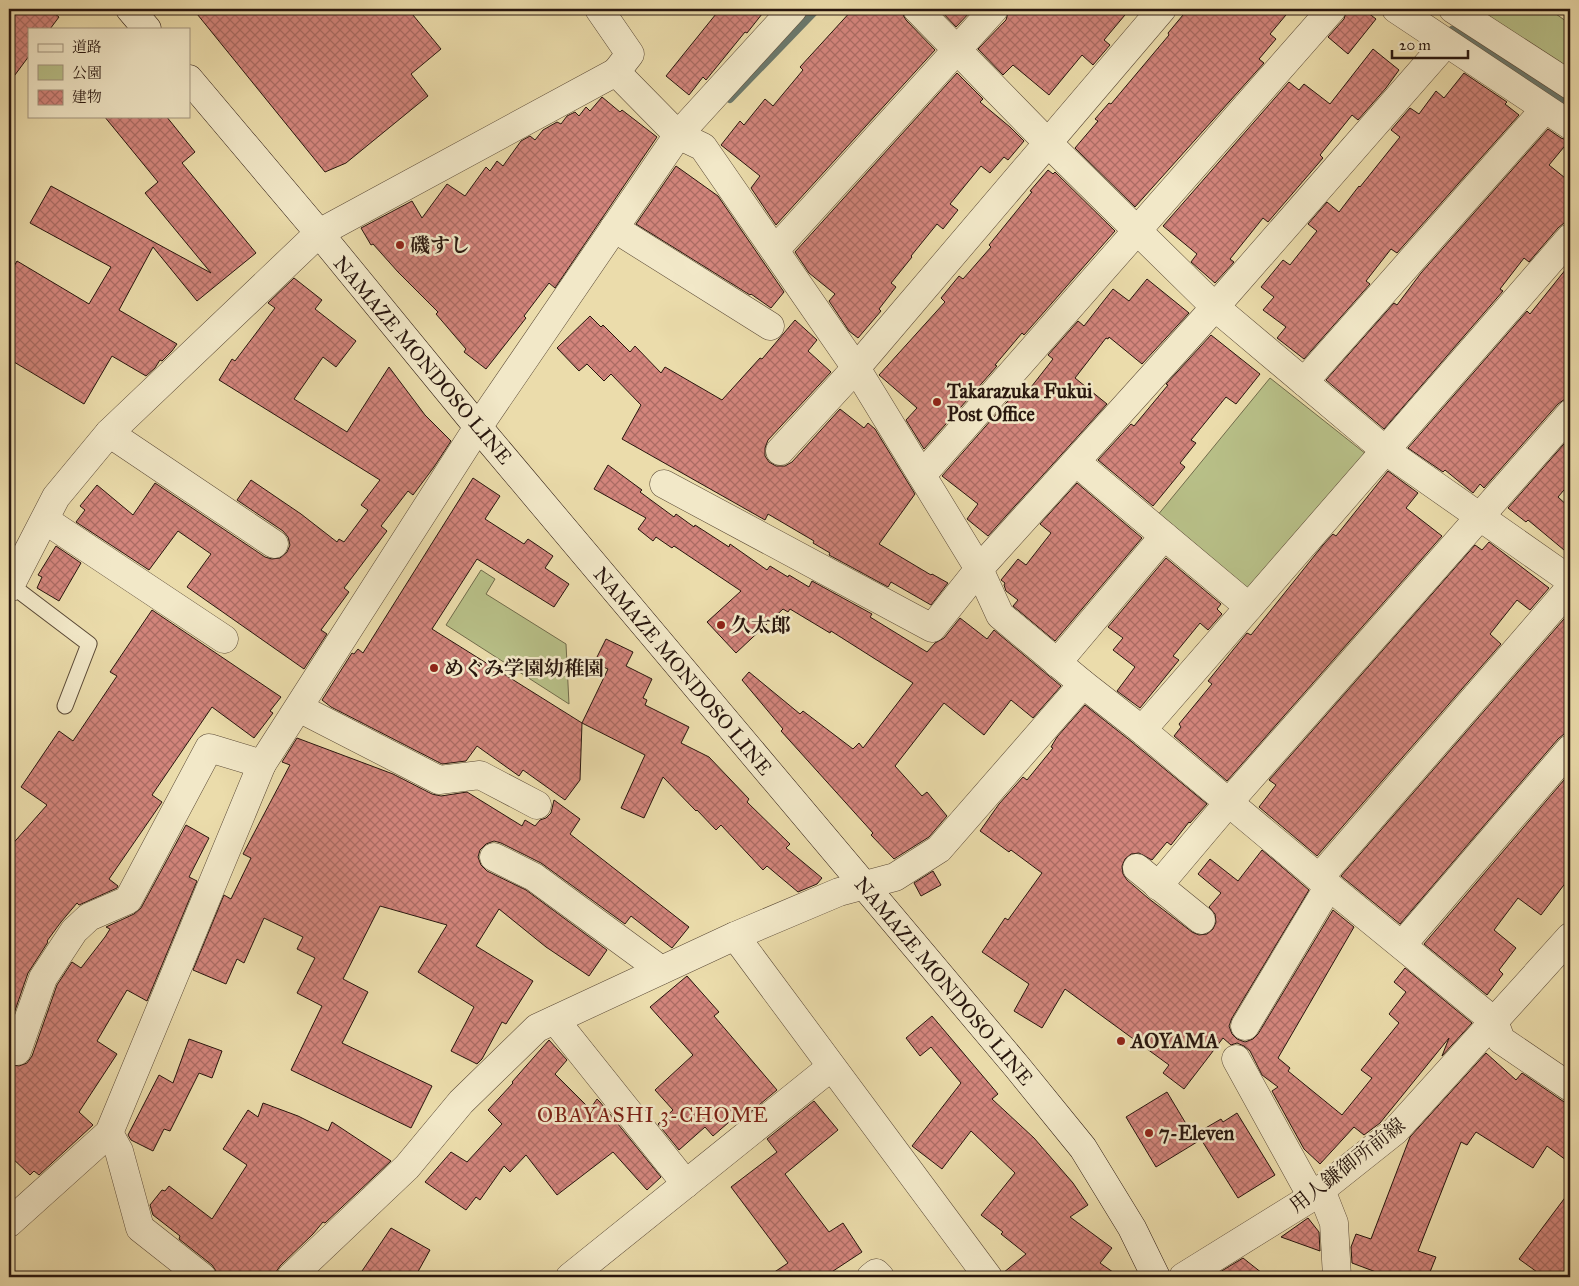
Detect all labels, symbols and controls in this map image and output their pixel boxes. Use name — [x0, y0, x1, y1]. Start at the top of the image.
legend — [28, 28, 190, 118]
scale bar — [1392, 28, 1468, 60]
text: 20 m — [1399, 36, 1431, 54]
text: 道路 — [72, 38, 102, 56]
text: 公園 — [72, 64, 102, 82]
text: 建物 — [72, 88, 102, 106]
place label: 磯すし — [410, 233, 470, 257]
marker: 磯すし — [394, 239, 406, 251]
street label: NAMAZE MONDOSO LINE — [329, 251, 517, 469]
place label: Takarazuka Fukui Post Office — [946, 379, 1093, 426]
marker: Takarazuka Fukui Post Office — [931, 396, 943, 408]
street label: NAMAZE MONDOSO LINE — [589, 562, 777, 780]
place label: 久太郎 — [731, 613, 791, 637]
marker: 久太郎 — [715, 619, 727, 631]
place label: めぐみ学園幼稚園 — [444, 656, 604, 680]
marker: めぐみ学園幼稚園 — [428, 662, 440, 674]
street label: NAMAZE MONDOSO LINE — [850, 872, 1038, 1090]
place label: AOYAMA — [1129, 1029, 1219, 1053]
marker: AOYAMA — [1115, 1035, 1127, 1047]
district label: OBAYASHI 3-CHOME — [537, 1102, 769, 1128]
street label: 用人鎌御所前線 — [1284, 1112, 1410, 1218]
place label: 7-Eleven — [1159, 1121, 1234, 1145]
marker: 7-Eleven — [1143, 1127, 1155, 1139]

